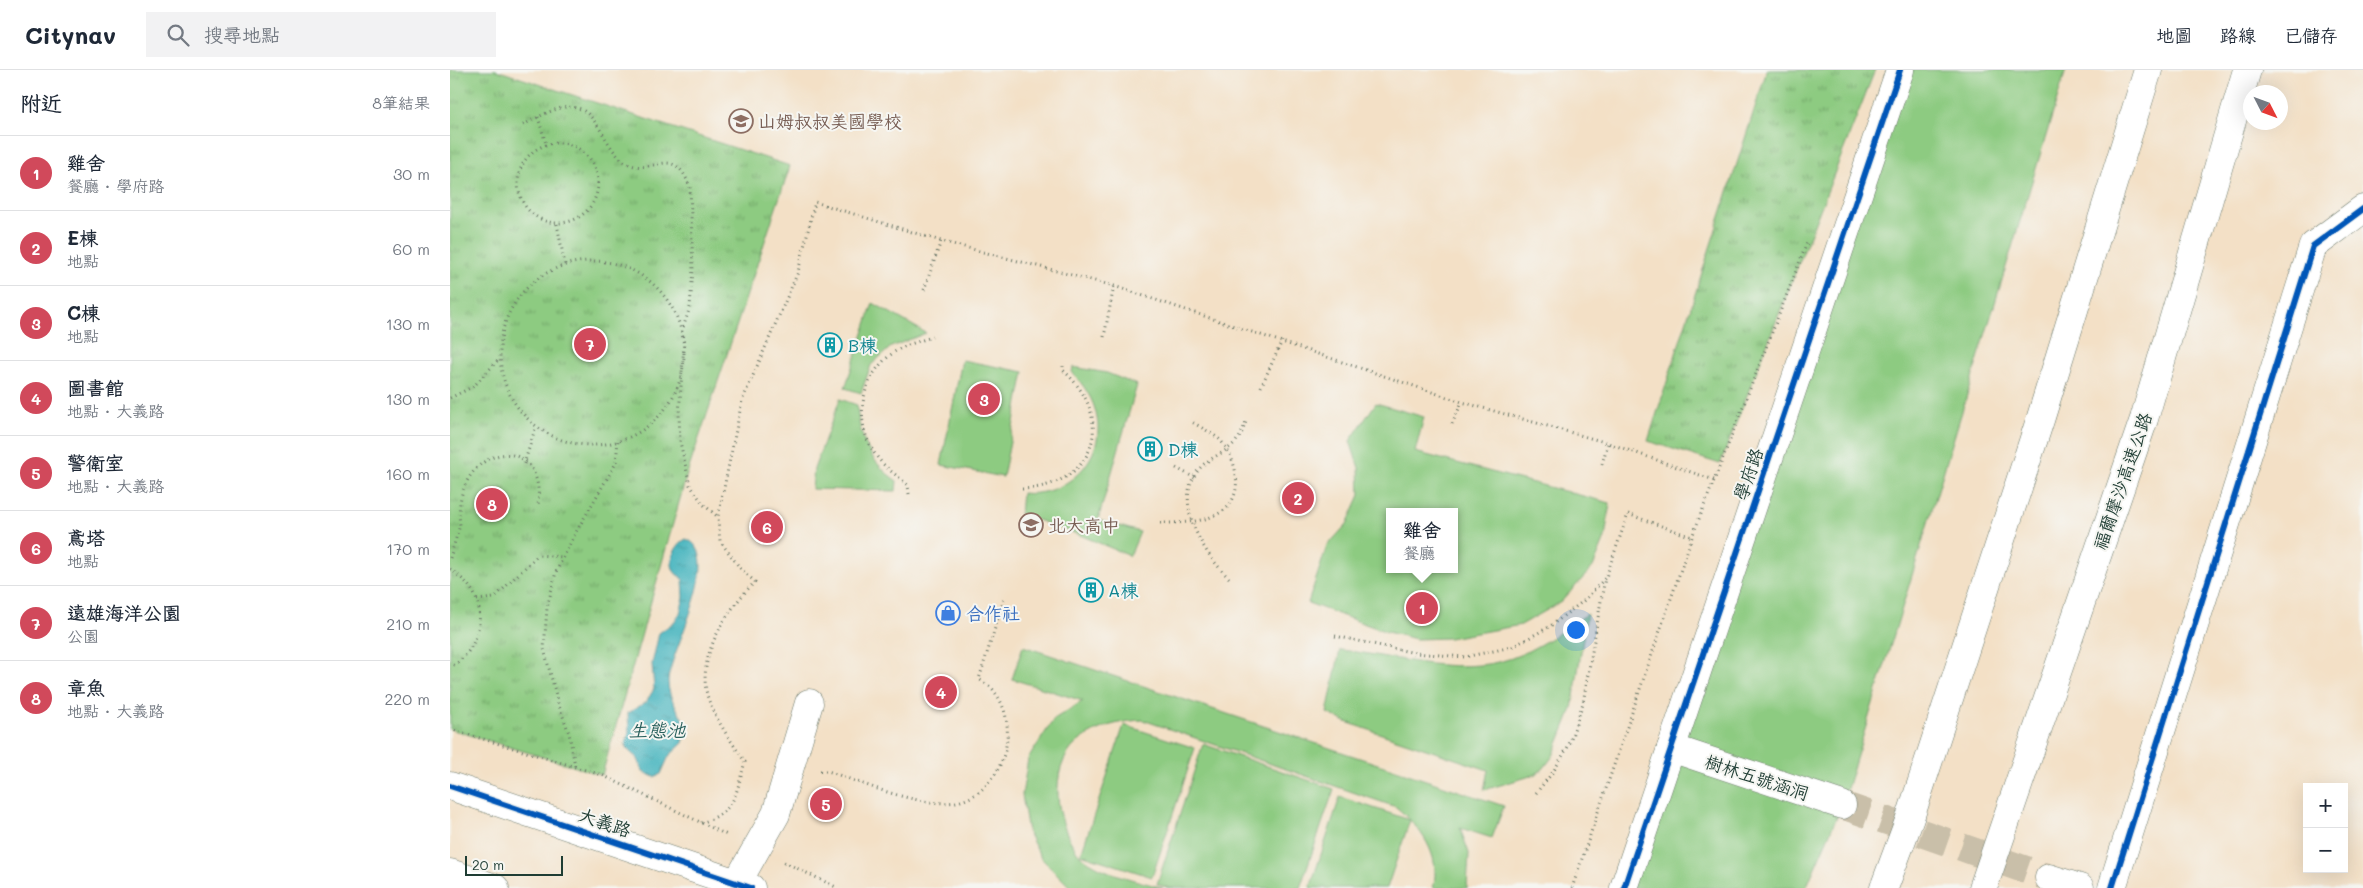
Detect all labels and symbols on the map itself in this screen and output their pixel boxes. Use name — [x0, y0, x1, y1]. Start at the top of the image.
north arrow — [2243, 85, 2288, 130]
school or university icon: 山姆叔叔美國學校 — [728, 108, 754, 134]
place label: 山姆叔叔美國學校 — [758, 109, 902, 133]
pin: 7 — [574, 325, 606, 363]
building icon: B棟 — [817, 332, 843, 358]
place label: B棟 — [848, 333, 877, 357]
pin: 3 — [968, 380, 1000, 418]
street label: 福爾摩沙高速公路 — [2087, 409, 2157, 553]
building icon: D棟 — [1137, 436, 1163, 462]
place label: D棟 — [1168, 437, 1198, 461]
street label: 學府路 — [1728, 445, 1768, 503]
pin: 2 — [1282, 479, 1314, 517]
pin: 8 — [476, 485, 508, 523]
pin: 6 — [751, 508, 783, 546]
school or university icon: 北大高中 — [1018, 512, 1044, 538]
place label: 北大高中 — [1048, 513, 1120, 537]
building icon: A棟 — [1078, 577, 1104, 603]
place label: A棟 — [1108, 578, 1138, 602]
pin: 1 — [1406, 589, 1438, 627]
shop icon: 合作社 — [935, 600, 961, 626]
place label: 合作社 — [966, 601, 1020, 625]
your location — [1563, 617, 1589, 643]
pin: 4 — [925, 673, 957, 711]
water label: 生態池 — [628, 717, 686, 742]
street label: 樹林五號涵洞 — [1702, 749, 1812, 805]
pin: 5 — [810, 785, 842, 823]
street label: 大義路 — [576, 802, 634, 842]
scale bar — [465, 853, 562, 876]

